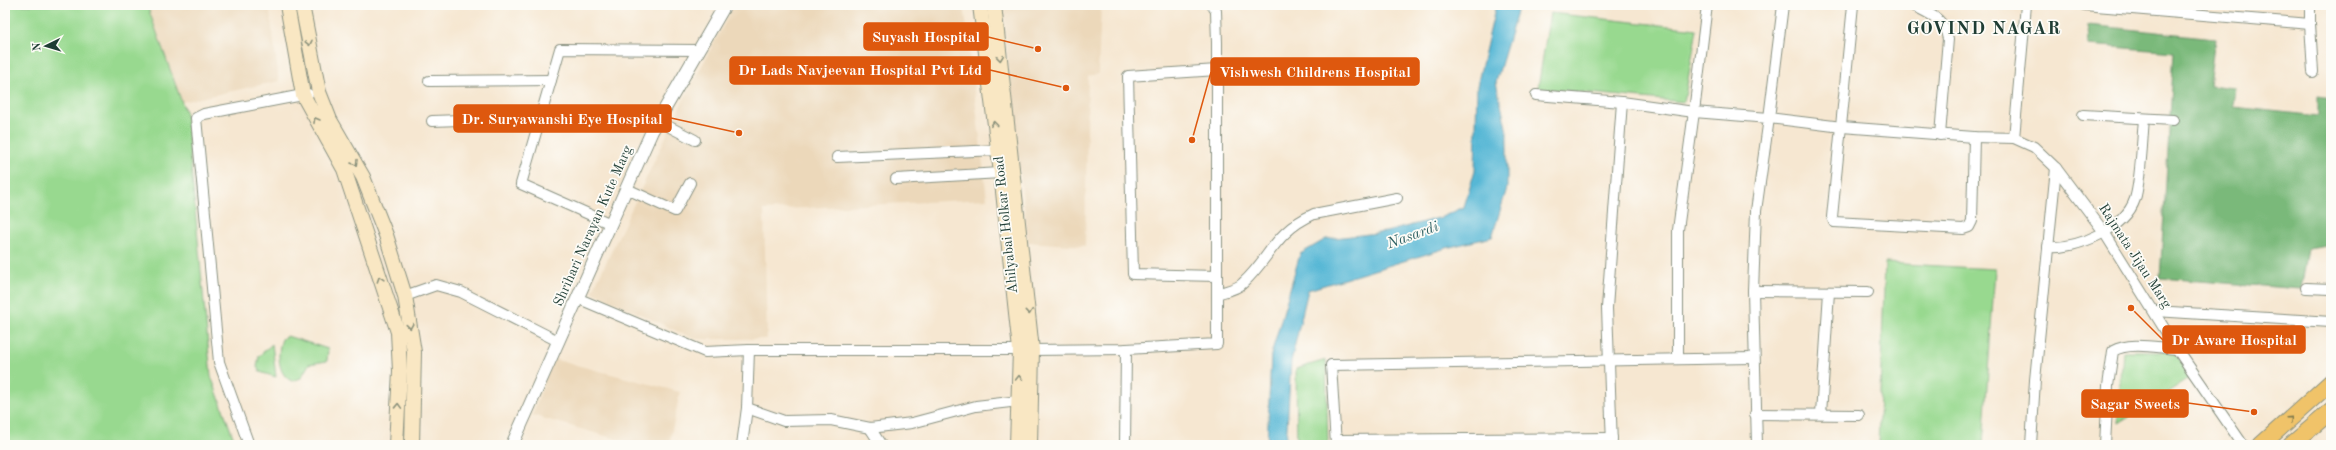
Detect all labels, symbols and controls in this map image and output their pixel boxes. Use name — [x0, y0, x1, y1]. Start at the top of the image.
district label: GOVIND NAGAR — [1907, 20, 2061, 38]
callout: Suyash Hospital — [864, 23, 988, 50]
north arrow — [26, 26, 66, 66]
text: Suyash Hospital — [872, 31, 980, 46]
one-way arrow — [304, 40, 313, 46]
text: N — [32, 41, 43, 51]
one-way arrow — [995, 55, 1004, 61]
callout: Dr Lads Navjeevan Hospital Pvt Ltd — [730, 57, 990, 84]
callout: Vishwesh Childrens Hospital — [1211, 58, 1419, 85]
text: Dr Lads Navjeevan Hospital Pvt Ltd — [738, 64, 982, 79]
text: Vishwesh Childrens Hospital — [1219, 66, 1411, 81]
callout: Dr. Suryawanshi Eye Hospital — [454, 105, 671, 132]
text: Dr. Suryawanshi Eye Hospital — [461, 113, 663, 128]
one-way arrow — [313, 117, 320, 124]
one-way arrow — [990, 120, 999, 127]
street label: Shrihari Narayan Kute Marg — [551, 143, 635, 309]
street label: Ahilyabai Holkar Road — [992, 155, 1020, 295]
one-way arrow — [350, 159, 358, 166]
street label: Rajmata Jijau Marg — [2096, 201, 2174, 311]
water label: Nasardi — [1384, 220, 1441, 253]
one-way arrow — [376, 276, 385, 283]
one-way arrow — [1024, 309, 1033, 315]
one-way arrow — [405, 323, 414, 329]
callout: Dr Aware Hospital — [2163, 326, 2305, 353]
text: Dr Aware Hospital — [2171, 334, 2297, 349]
one-way arrow — [1015, 375, 1023, 381]
callout: Sagar Sweets — [2082, 390, 2188, 417]
text: Sagar Sweets — [2090, 398, 2180, 413]
one-way arrow — [394, 403, 402, 409]
one-way arrow — [2285, 416, 2293, 424]

